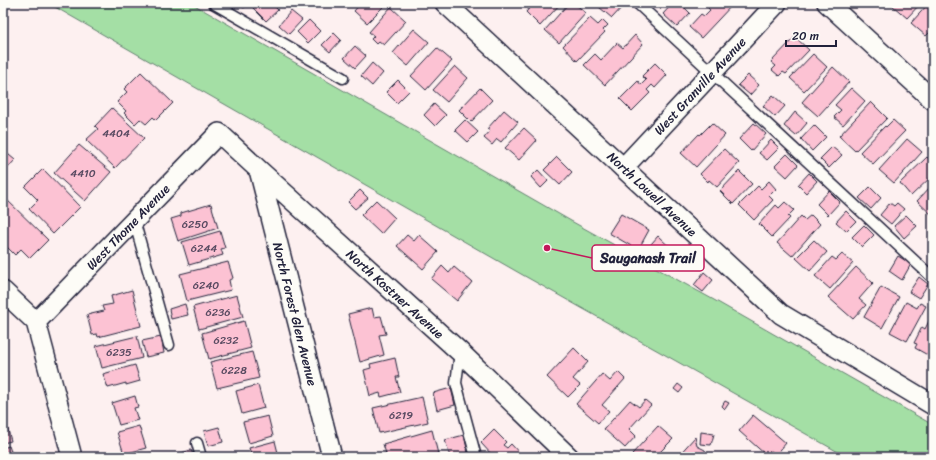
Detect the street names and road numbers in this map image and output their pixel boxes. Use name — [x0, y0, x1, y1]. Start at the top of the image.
street label: West Granville Avenue — [648, 31, 752, 141]
street label: North Lowell Avenue — [601, 146, 703, 242]
street label: West Thome Avenue — [80, 178, 176, 276]
street label: North Forest Glen Avenue — [266, 240, 324, 389]
street label: North Kostner Avenue — [341, 243, 449, 345]

